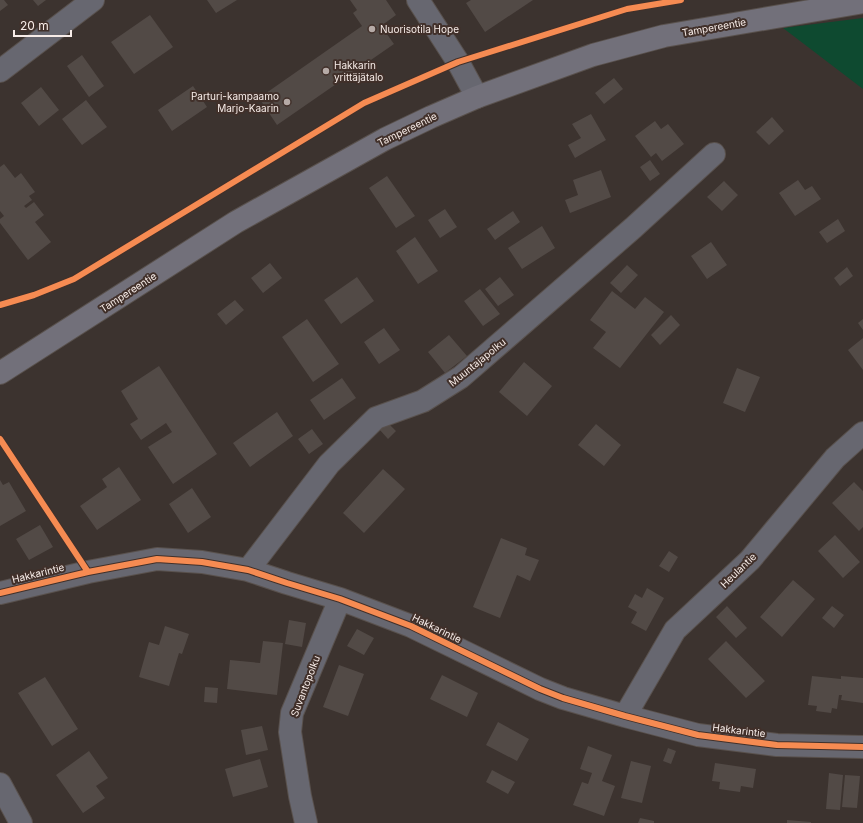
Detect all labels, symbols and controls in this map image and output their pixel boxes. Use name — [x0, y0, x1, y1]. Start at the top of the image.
scale bar — [14, 12, 71, 38]
street label: Tampereentie — [681, 15, 747, 39]
text: 20 m — [20, 18, 49, 33]
place label: Nuorisotila Hope — [380, 23, 459, 35]
marker: Nuorisotila Hope — [367, 24, 377, 34]
place label: Hakkarin yrittäjätalo — [334, 59, 383, 83]
marker: Hakkarin yrittäjätalo — [321, 66, 331, 76]
place label: Parturi-kampaamo Marjo-Kaarin — [191, 90, 279, 114]
marker: Parturi-kampaamo Marjo-Kaarin — [282, 97, 292, 107]
street label: Tampereentie — [375, 109, 439, 149]
street label: Tampereentie — [98, 269, 159, 315]
street label: Muuntajapolku — [446, 335, 508, 389]
street label: Heulantie — [718, 550, 758, 590]
street label: Hakkarintie — [11, 561, 66, 585]
street label: Hakkarintie — [410, 611, 464, 645]
street label: Suvantopolku — [288, 654, 322, 718]
street label: Hakkarintie — [712, 721, 766, 739]

